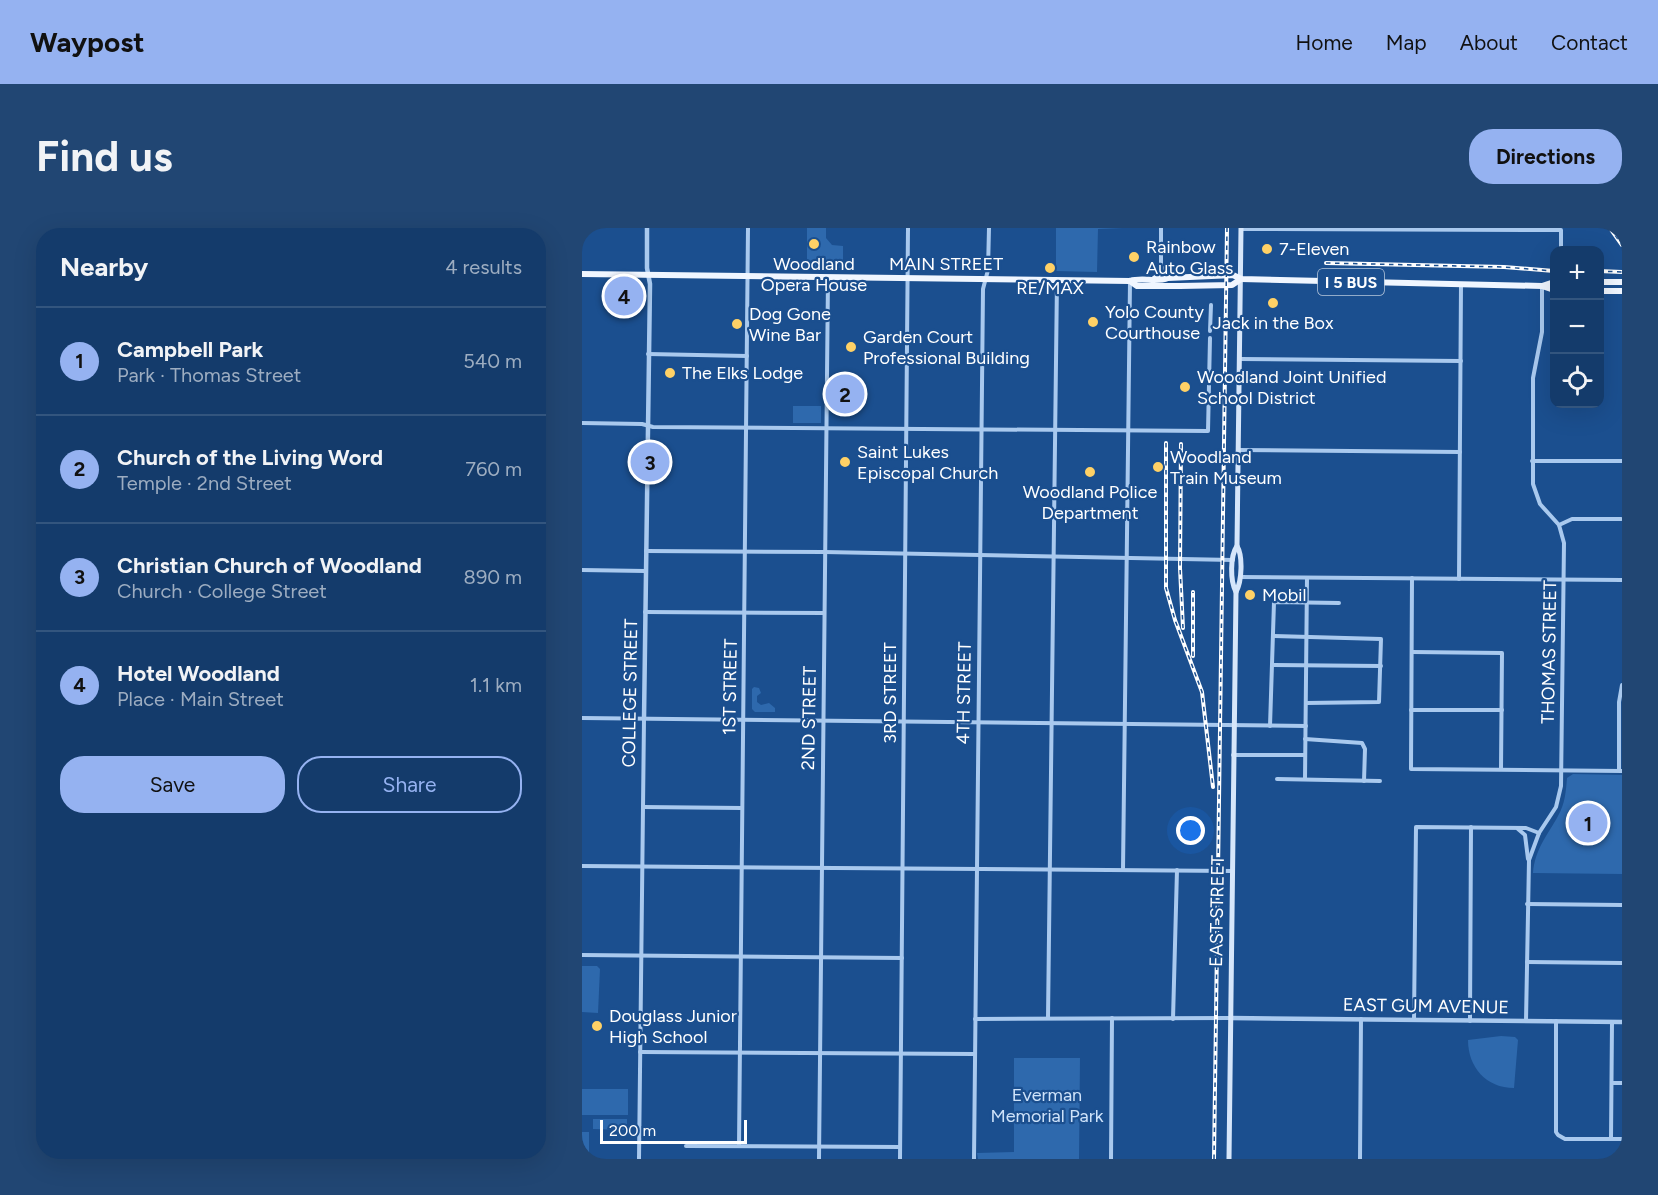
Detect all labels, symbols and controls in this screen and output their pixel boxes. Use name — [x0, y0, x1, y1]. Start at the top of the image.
text: Waypost — [30, 25, 144, 59]
text: Home — [1296, 30, 1353, 55]
text: Map — [1386, 30, 1427, 55]
text: About — [1460, 30, 1518, 55]
text: Contact — [1551, 30, 1628, 55]
button: Directions — [1469, 129, 1622, 184]
text: Find us — [36, 131, 173, 182]
place label: Rainbow Auto Glass — [1146, 236, 1233, 279]
marker: Woodland Opera House — [807, 237, 821, 251]
place label: 7-Eleven — [1279, 238, 1349, 260]
marker: 7-Eleven — [1260, 242, 1274, 256]
map controls — [1550, 246, 1604, 408]
button: + — [1550, 246, 1604, 300]
marker: Rainbow Auto Glass — [1127, 250, 1141, 264]
text: Nearby — [60, 251, 148, 283]
place label: Woodland Opera House — [761, 253, 867, 296]
street label: MAIN STREET — [889, 253, 1003, 275]
text: 4 results — [445, 255, 522, 279]
marker: RE/MAX — [1043, 261, 1057, 275]
road number: I 5 BUS — [1318, 269, 1384, 295]
pin: 4 — [604, 274, 644, 318]
place label: RE/MAX — [1016, 277, 1084, 299]
marker: Jack in the Box — [1266, 296, 1280, 310]
button: − — [1550, 300, 1604, 354]
place label: Yolo County Courthouse — [1105, 301, 1204, 344]
place label: Dog Gone Wine Bar — [749, 303, 831, 346]
place label: Jack in the Box — [1212, 312, 1334, 334]
marker: Yolo County Courthouse — [1086, 315, 1100, 329]
marker: Dog Gone Wine Bar — [730, 317, 744, 331]
place label: Garden Court Professional Building — [863, 326, 1030, 369]
text: Campbell Park — [117, 336, 263, 363]
marker: Garden Court Professional Building — [844, 340, 858, 354]
text: 1 — [75, 349, 84, 373]
text: 540 m — [463, 349, 522, 373]
button: locate — [1550, 354, 1604, 408]
place label: The Elks Lodge — [682, 362, 803, 384]
text: Park · Thomas Street — [117, 363, 301, 387]
marker: The Elks Lodge — [663, 366, 677, 380]
place label: Woodland Joint Unified School District — [1197, 366, 1386, 409]
pin: 2 — [826, 372, 864, 416]
marker: Woodland Joint Unified School District — [1178, 380, 1192, 394]
pin: 3 — [630, 440, 670, 484]
place label: Saint Lukes Episcopal Church — [857, 441, 998, 484]
text: Church of the Living Word — [117, 444, 383, 471]
place label: Woodland Train Museum — [1170, 446, 1282, 489]
marker: Saint Lukes Episcopal Church — [838, 455, 852, 469]
text: 2 — [74, 457, 85, 481]
text: 760 m — [465, 457, 522, 481]
marker: Woodland Train Museum — [1151, 460, 1165, 474]
marker: Woodland Police Department — [1083, 465, 1097, 479]
text: Temple · 2nd Street — [117, 471, 292, 495]
place label: Woodland Police Department — [1023, 481, 1157, 524]
text: Christian Church of Woodland — [117, 552, 422, 579]
text: 3 — [74, 565, 85, 589]
text: 890 m — [464, 565, 522, 589]
text: Church · College Street — [117, 579, 327, 603]
street label: THOMAS STREET — [1537, 580, 1561, 724]
place label: Mobil — [1262, 584, 1306, 606]
marker: Mobil — [1243, 588, 1257, 602]
street label: COLLEGE STREET — [618, 618, 642, 767]
street label: 1ST STREET — [718, 639, 742, 735]
street label: 4TH STREET — [952, 641, 976, 744]
street label: 3RD STREET — [879, 642, 901, 744]
text: Hotel Woodland — [117, 660, 280, 687]
street label: 2ND STREET — [797, 666, 821, 770]
text: 4 — [73, 673, 86, 697]
text: 1.1 km — [470, 673, 522, 697]
text: Place · Main Street — [117, 687, 284, 711]
button: Save — [60, 756, 285, 813]
button: Share — [297, 756, 522, 813]
pin: 1 — [1568, 800, 1608, 846]
your location — [1176, 816, 1205, 845]
street label: EAST STREET — [1205, 855, 1229, 967]
street label: EAST GUM AVENUE — [1343, 994, 1509, 1018]
place label: Douglass Junior High School — [609, 1005, 737, 1048]
marker: Douglass Junior High School — [590, 1019, 604, 1033]
park label: Everman Memorial Park — [991, 1084, 1104, 1127]
scale bar — [600, 1117, 747, 1144]
text: 200 m — [609, 1121, 656, 1140]

